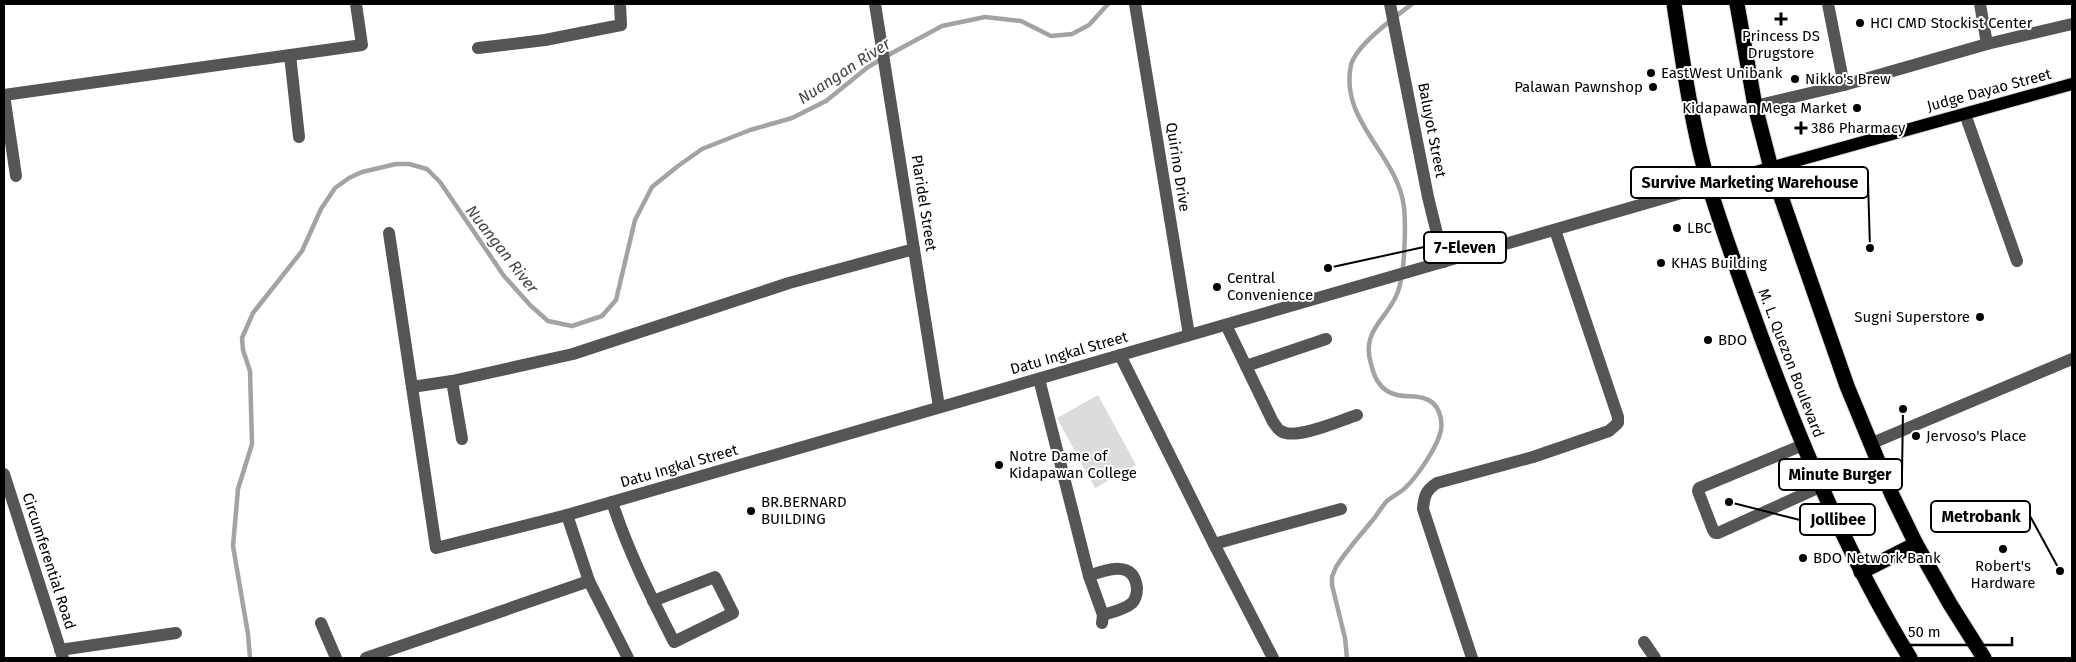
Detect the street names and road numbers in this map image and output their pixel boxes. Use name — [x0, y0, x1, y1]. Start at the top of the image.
street label: Judge Dayao Street — [1925, 65, 2054, 115]
street label: Baluyot Street — [1414, 81, 1450, 180]
street label: Quirino Drive — [1162, 121, 1194, 213]
street label: Plaridel Street — [908, 154, 941, 253]
street label: M. L. Quezon Boulevard — [1754, 286, 1828, 440]
street label: Datu Ingkal Street — [1008, 327, 1130, 378]
street label: Datu Ingkal Street — [618, 440, 740, 491]
street label: Circumferential Road — [18, 490, 80, 632]

